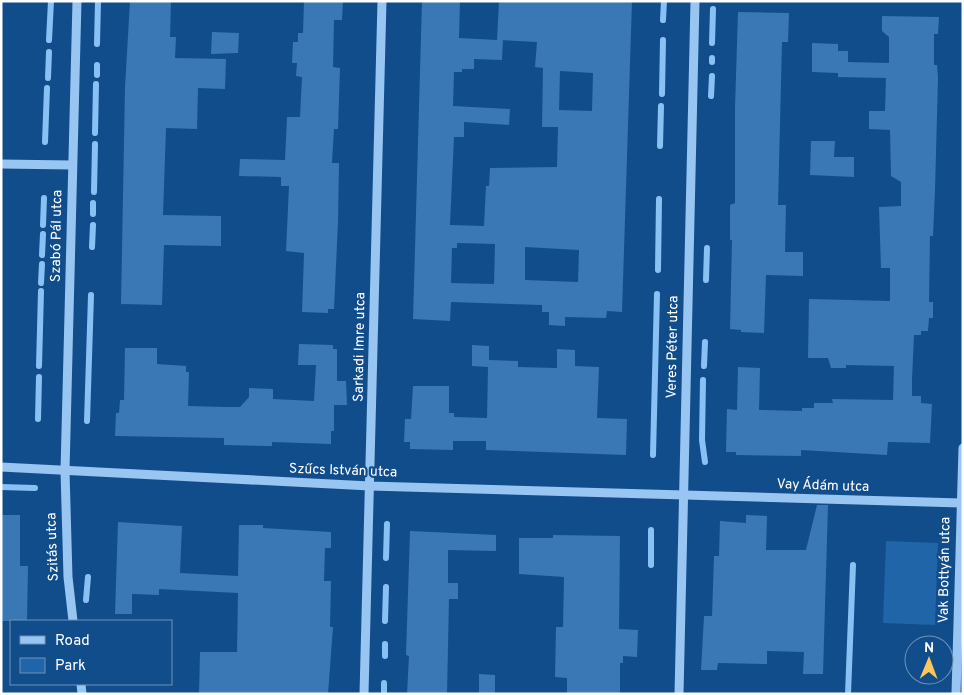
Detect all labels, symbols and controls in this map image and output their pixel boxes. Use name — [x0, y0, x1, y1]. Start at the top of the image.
street label: Szabó Pál utca — [48, 190, 66, 282]
street label: Sarkadi Imre utca — [351, 292, 369, 402]
street label: Veres Péter utca — [664, 295, 682, 399]
street label: Szűcs István utca — [289, 461, 397, 481]
street label: Vay Ádám utca — [776, 475, 870, 496]
street label: Szitás utca — [43, 512, 63, 582]
street label: Vak Bottyán utca — [936, 517, 954, 623]
legend — [10, 620, 172, 685]
text: Road — [55, 632, 90, 651]
north arrow — [904, 635, 954, 685]
text: N — [924, 640, 934, 657]
text: Park — [55, 657, 86, 676]

